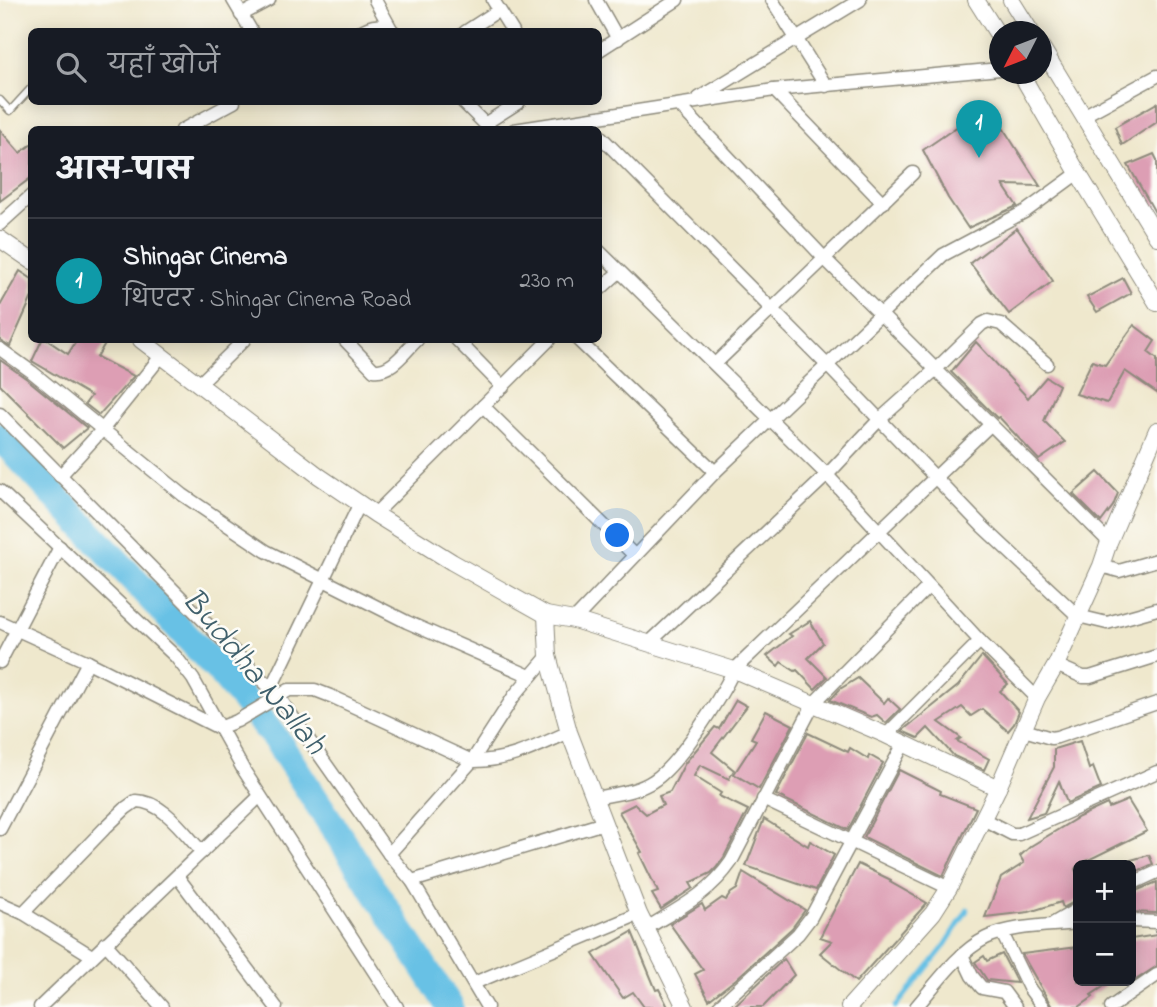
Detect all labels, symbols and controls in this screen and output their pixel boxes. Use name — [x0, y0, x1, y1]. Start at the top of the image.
north arrow — [989, 21, 1052, 84]
search box — [28, 28, 602, 105]
icon: search — [52, 48, 90, 86]
text: यहाँ खोजें — [108, 48, 220, 86]
pin: 1 — [956, 100, 1002, 158]
text: आस-पास — [56, 150, 192, 194]
text: Shingar Cinema — [123, 239, 287, 277]
text: 1 — [75, 265, 83, 298]
text: 230 m — [520, 265, 574, 298]
text: थिएटर · Shingar Cinema Road — [123, 284, 411, 317]
your location — [600, 518, 634, 552]
water label: Buddha Nallah — [169, 579, 338, 767]
map controls — [1073, 860, 1136, 986]
button: + — [1073, 860, 1136, 923]
button: − — [1073, 923, 1136, 986]

